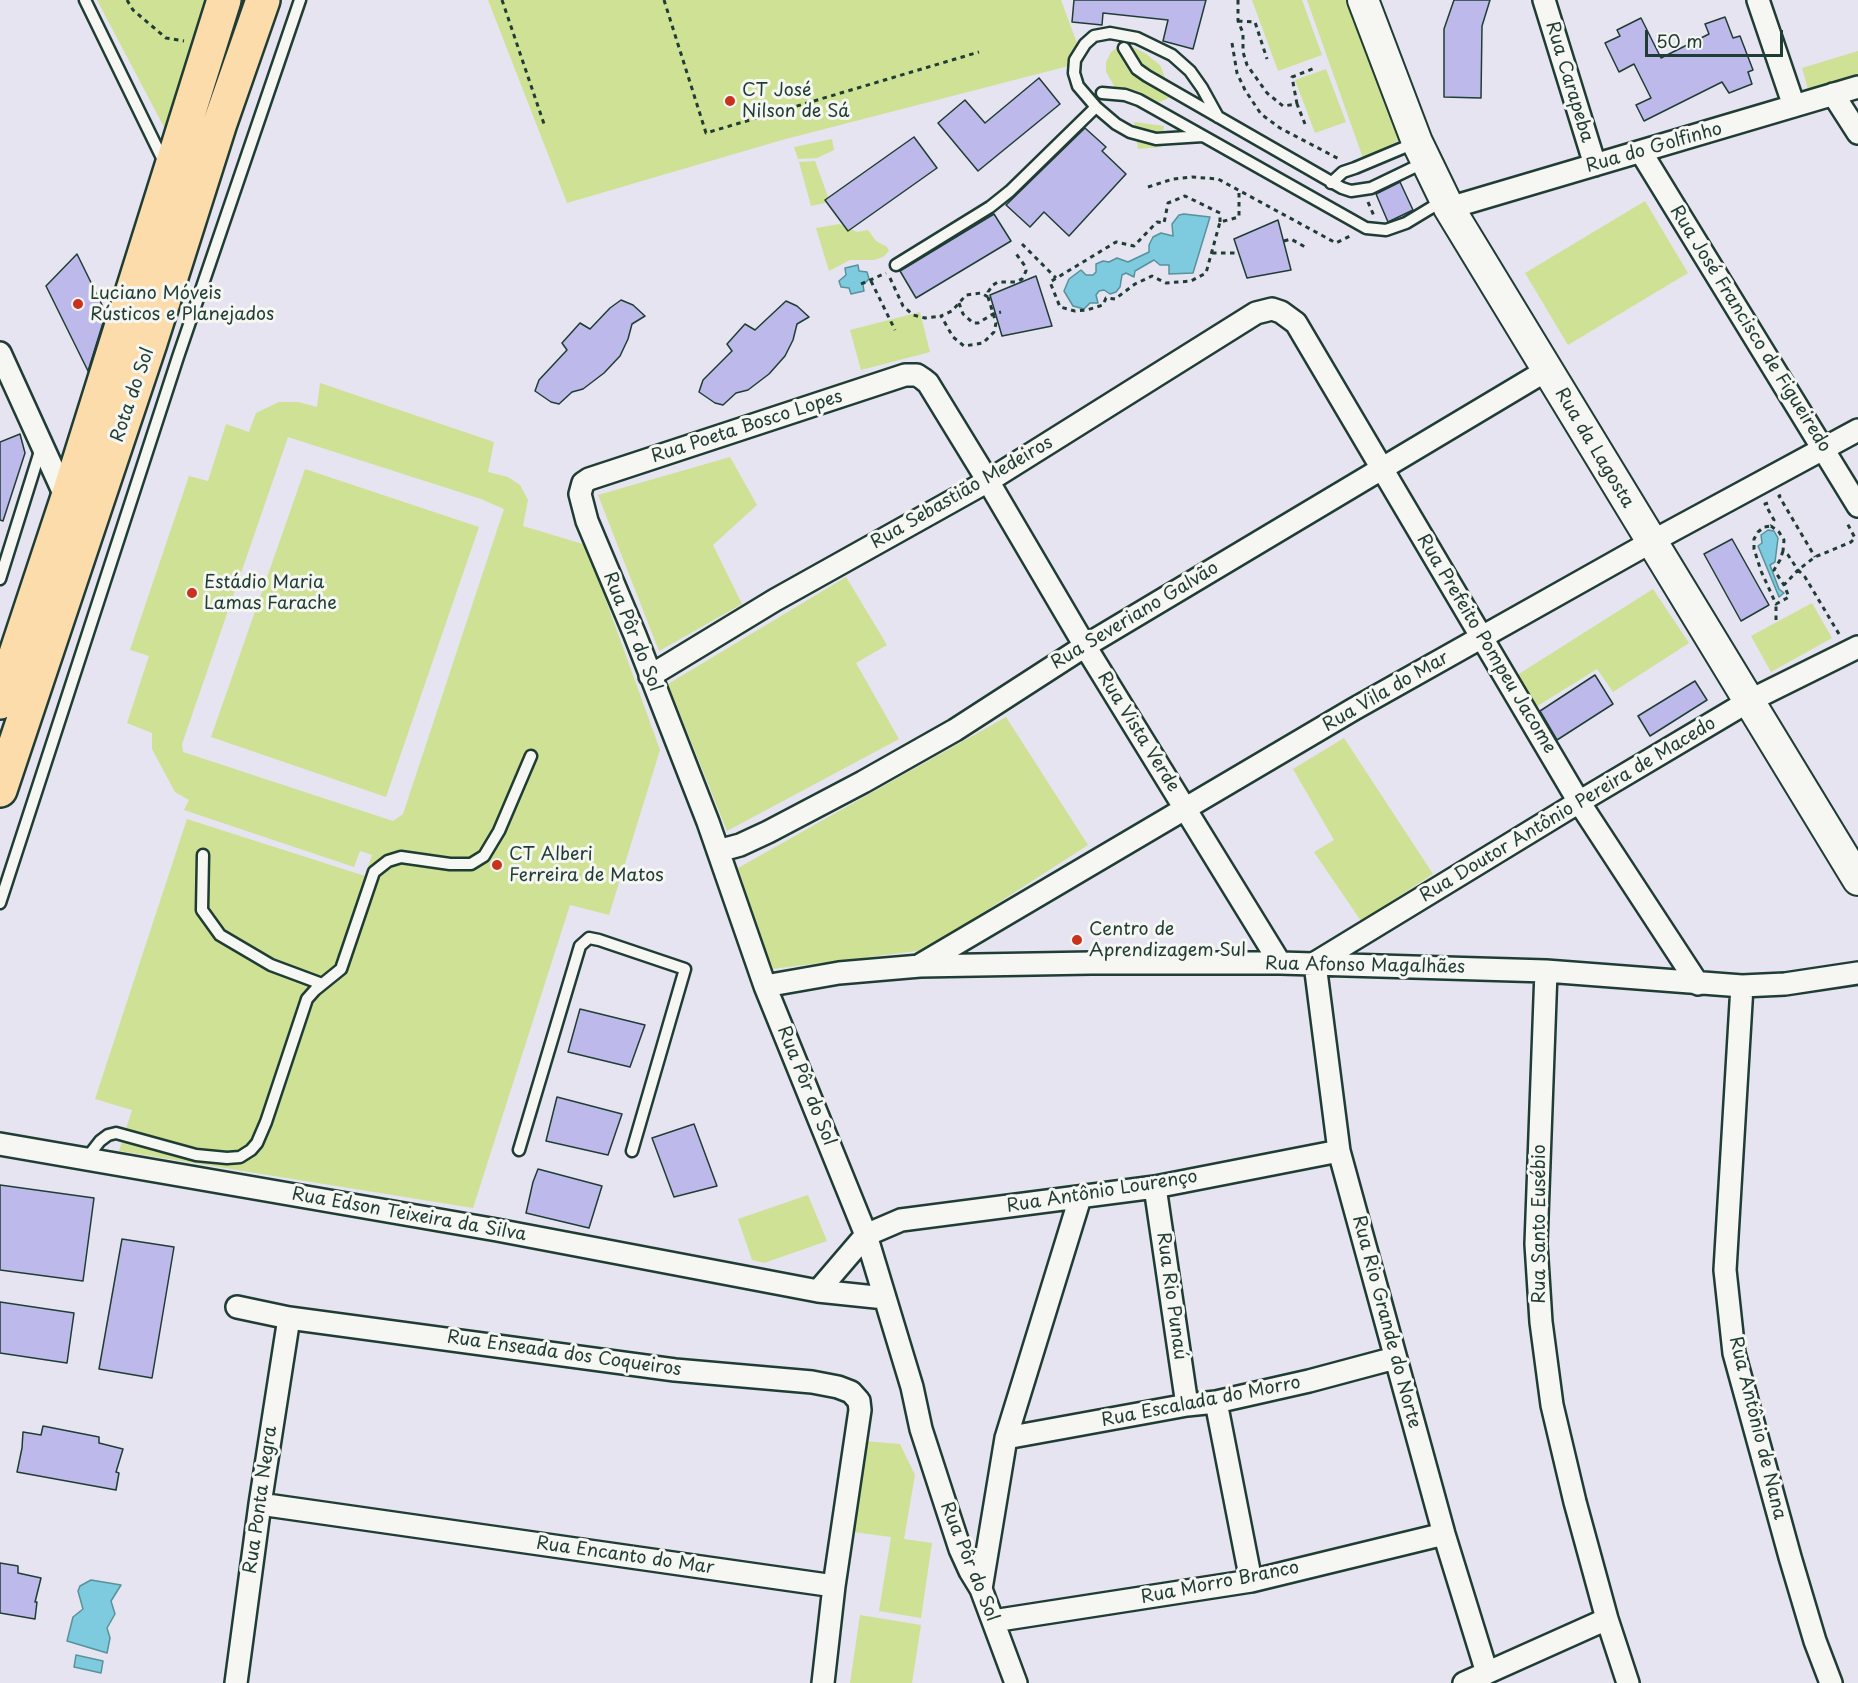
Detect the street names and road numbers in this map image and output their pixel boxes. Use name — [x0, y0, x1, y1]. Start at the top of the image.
street label: Rua Carapeba — [1540, 19, 1598, 145]
street label: Rua do Golfinho — [1583, 118, 1725, 178]
street label: Rua José Francisco de Figueiredo — [1665, 202, 1835, 456]
street label: Rota do Sol — [107, 345, 159, 445]
street label: Rua da Lagosta — [1550, 384, 1638, 512]
street label: Rua Poeta Bosco Lopes — [649, 386, 845, 468]
street label: Rua Sebastião Medeiros — [867, 432, 1057, 554]
street label: Rua Prefeito Pompeu Jacome — [1412, 530, 1560, 758]
street label: Rua Severiano Galvão — [1047, 557, 1223, 675]
street label: Rua Pôr do Sol — [598, 569, 666, 695]
street label: Rua Vila do Mar — [1319, 647, 1453, 737]
street label: Rua Vista Verde — [1092, 668, 1184, 796]
street label: Rua Doutor Antônio Pereira de Macedo — [1416, 713, 1720, 907]
street label: Rua Afonso Magalhães — [1265, 953, 1465, 979]
street label: Rua Pôr do Sol — [772, 1023, 840, 1149]
street label: Rua Santo Eusébio — [1529, 1144, 1551, 1304]
street label: Rua Antônio Lourenço — [1005, 1166, 1199, 1218]
street label: Rua Edson Teixeira da Silva — [290, 1184, 528, 1246]
street label: Rua Rio Grande do Norte — [1347, 1213, 1425, 1431]
street label: Rua Rio Punaú — [1151, 1231, 1191, 1361]
street label: Rua Enseada dos Coqueiros — [445, 1327, 683, 1381]
street label: Rua Antônio de Nana — [1724, 1334, 1790, 1522]
street label: Rua Escalada do Morro — [1100, 1372, 1302, 1432]
street label: Rua Ponta Negra — [240, 1425, 282, 1575]
street label: Rua Pôr do Sol — [935, 1499, 1003, 1625]
street label: Rua Encanto do Mar — [535, 1533, 715, 1579]
street label: Rua Morro Branco — [1139, 1557, 1301, 1609]

